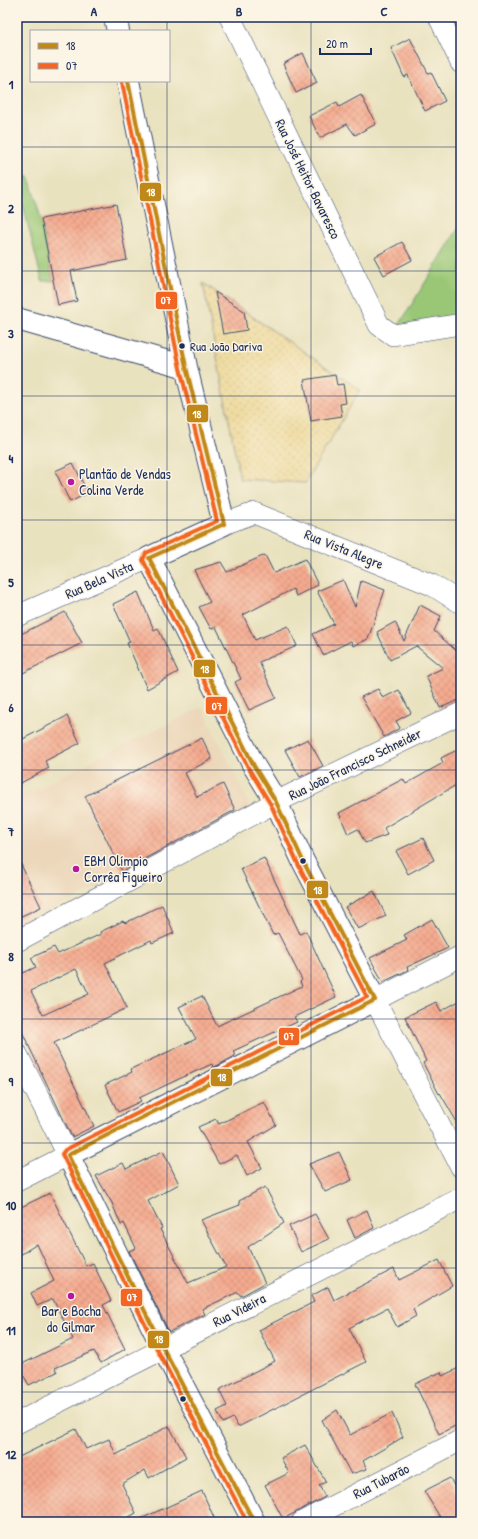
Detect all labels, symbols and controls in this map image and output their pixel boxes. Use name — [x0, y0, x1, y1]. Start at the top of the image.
text: A — [91, 2, 98, 20]
text: B — [236, 2, 243, 20]
text: C — [380, 2, 388, 20]
legend — [30, 30, 170, 82]
scale bar — [320, 30, 371, 56]
text: 20 m — [326, 35, 348, 52]
text: 18 — [66, 37, 76, 54]
text: 07 — [66, 57, 77, 74]
text: 1 — [9, 75, 14, 93]
street label: Rua José Heitor Bavaresco — [271, 116, 346, 242]
line badge: 18 — [139, 182, 162, 202]
text: 18 — [147, 185, 156, 199]
text: 2 — [8, 199, 15, 217]
line badge: 07 — [155, 291, 178, 310]
text: 07 — [161, 293, 172, 307]
text: 3 — [8, 324, 14, 342]
place label: Rua João Dariva — [190, 337, 262, 355]
marker: Rua João Dariva — [177, 341, 187, 351]
line badge: 18 — [186, 404, 209, 423]
text: 18 — [193, 407, 202, 421]
text: 4 — [9, 449, 14, 467]
place label: Plantão de Vendas Colina Verde — [79, 464, 171, 499]
marker: Plantão de Vendas Colina Verde — [66, 477, 76, 487]
street label: Rua Vista Alegre — [301, 524, 387, 574]
street label: Rua Bela Vista — [62, 556, 136, 603]
text: 5 — [8, 573, 14, 591]
line badge: 18 — [193, 659, 216, 678]
text: 18 — [201, 662, 210, 676]
line badge: 07 — [205, 696, 228, 715]
text: 6 — [8, 698, 14, 716]
text: 07 — [212, 699, 223, 713]
street label: Rua João Francisco Schneider — [285, 723, 425, 804]
text: 7 — [7, 822, 15, 840]
place label: EBM Olímpio Corrêa Figueiro — [84, 851, 163, 887]
unlabelled marker — [298, 856, 308, 866]
marker: EBM Olímpio Corrêa Figueiro — [71, 864, 81, 874]
line badge: 18 — [306, 880, 329, 899]
text: 18 — [314, 883, 323, 897]
text: 8 — [8, 947, 14, 965]
line badge: 07 — [278, 1027, 300, 1046]
text: 07 — [284, 1029, 295, 1043]
line badge: 18 — [210, 1068, 233, 1087]
text: 18 — [218, 1070, 227, 1084]
text: 9 — [9, 1072, 14, 1090]
text: 10 — [6, 1196, 16, 1214]
line badge: 07 — [120, 1288, 143, 1307]
street label: Rua Videira — [209, 1288, 269, 1331]
text: 07 — [127, 1290, 138, 1304]
marker: Bar e Bocha do Gilmar — [66, 1291, 76, 1301]
place label: Bar e Bocha do Gilmar — [41, 1301, 101, 1336]
text: 11 — [6, 1321, 16, 1339]
line badge: 18 — [147, 1330, 170, 1349]
text: 18 — [155, 1332, 164, 1346]
unlabelled marker — [178, 1394, 188, 1404]
text: 12 — [6, 1445, 17, 1463]
street label: Rua Tubarão — [349, 1458, 412, 1503]

